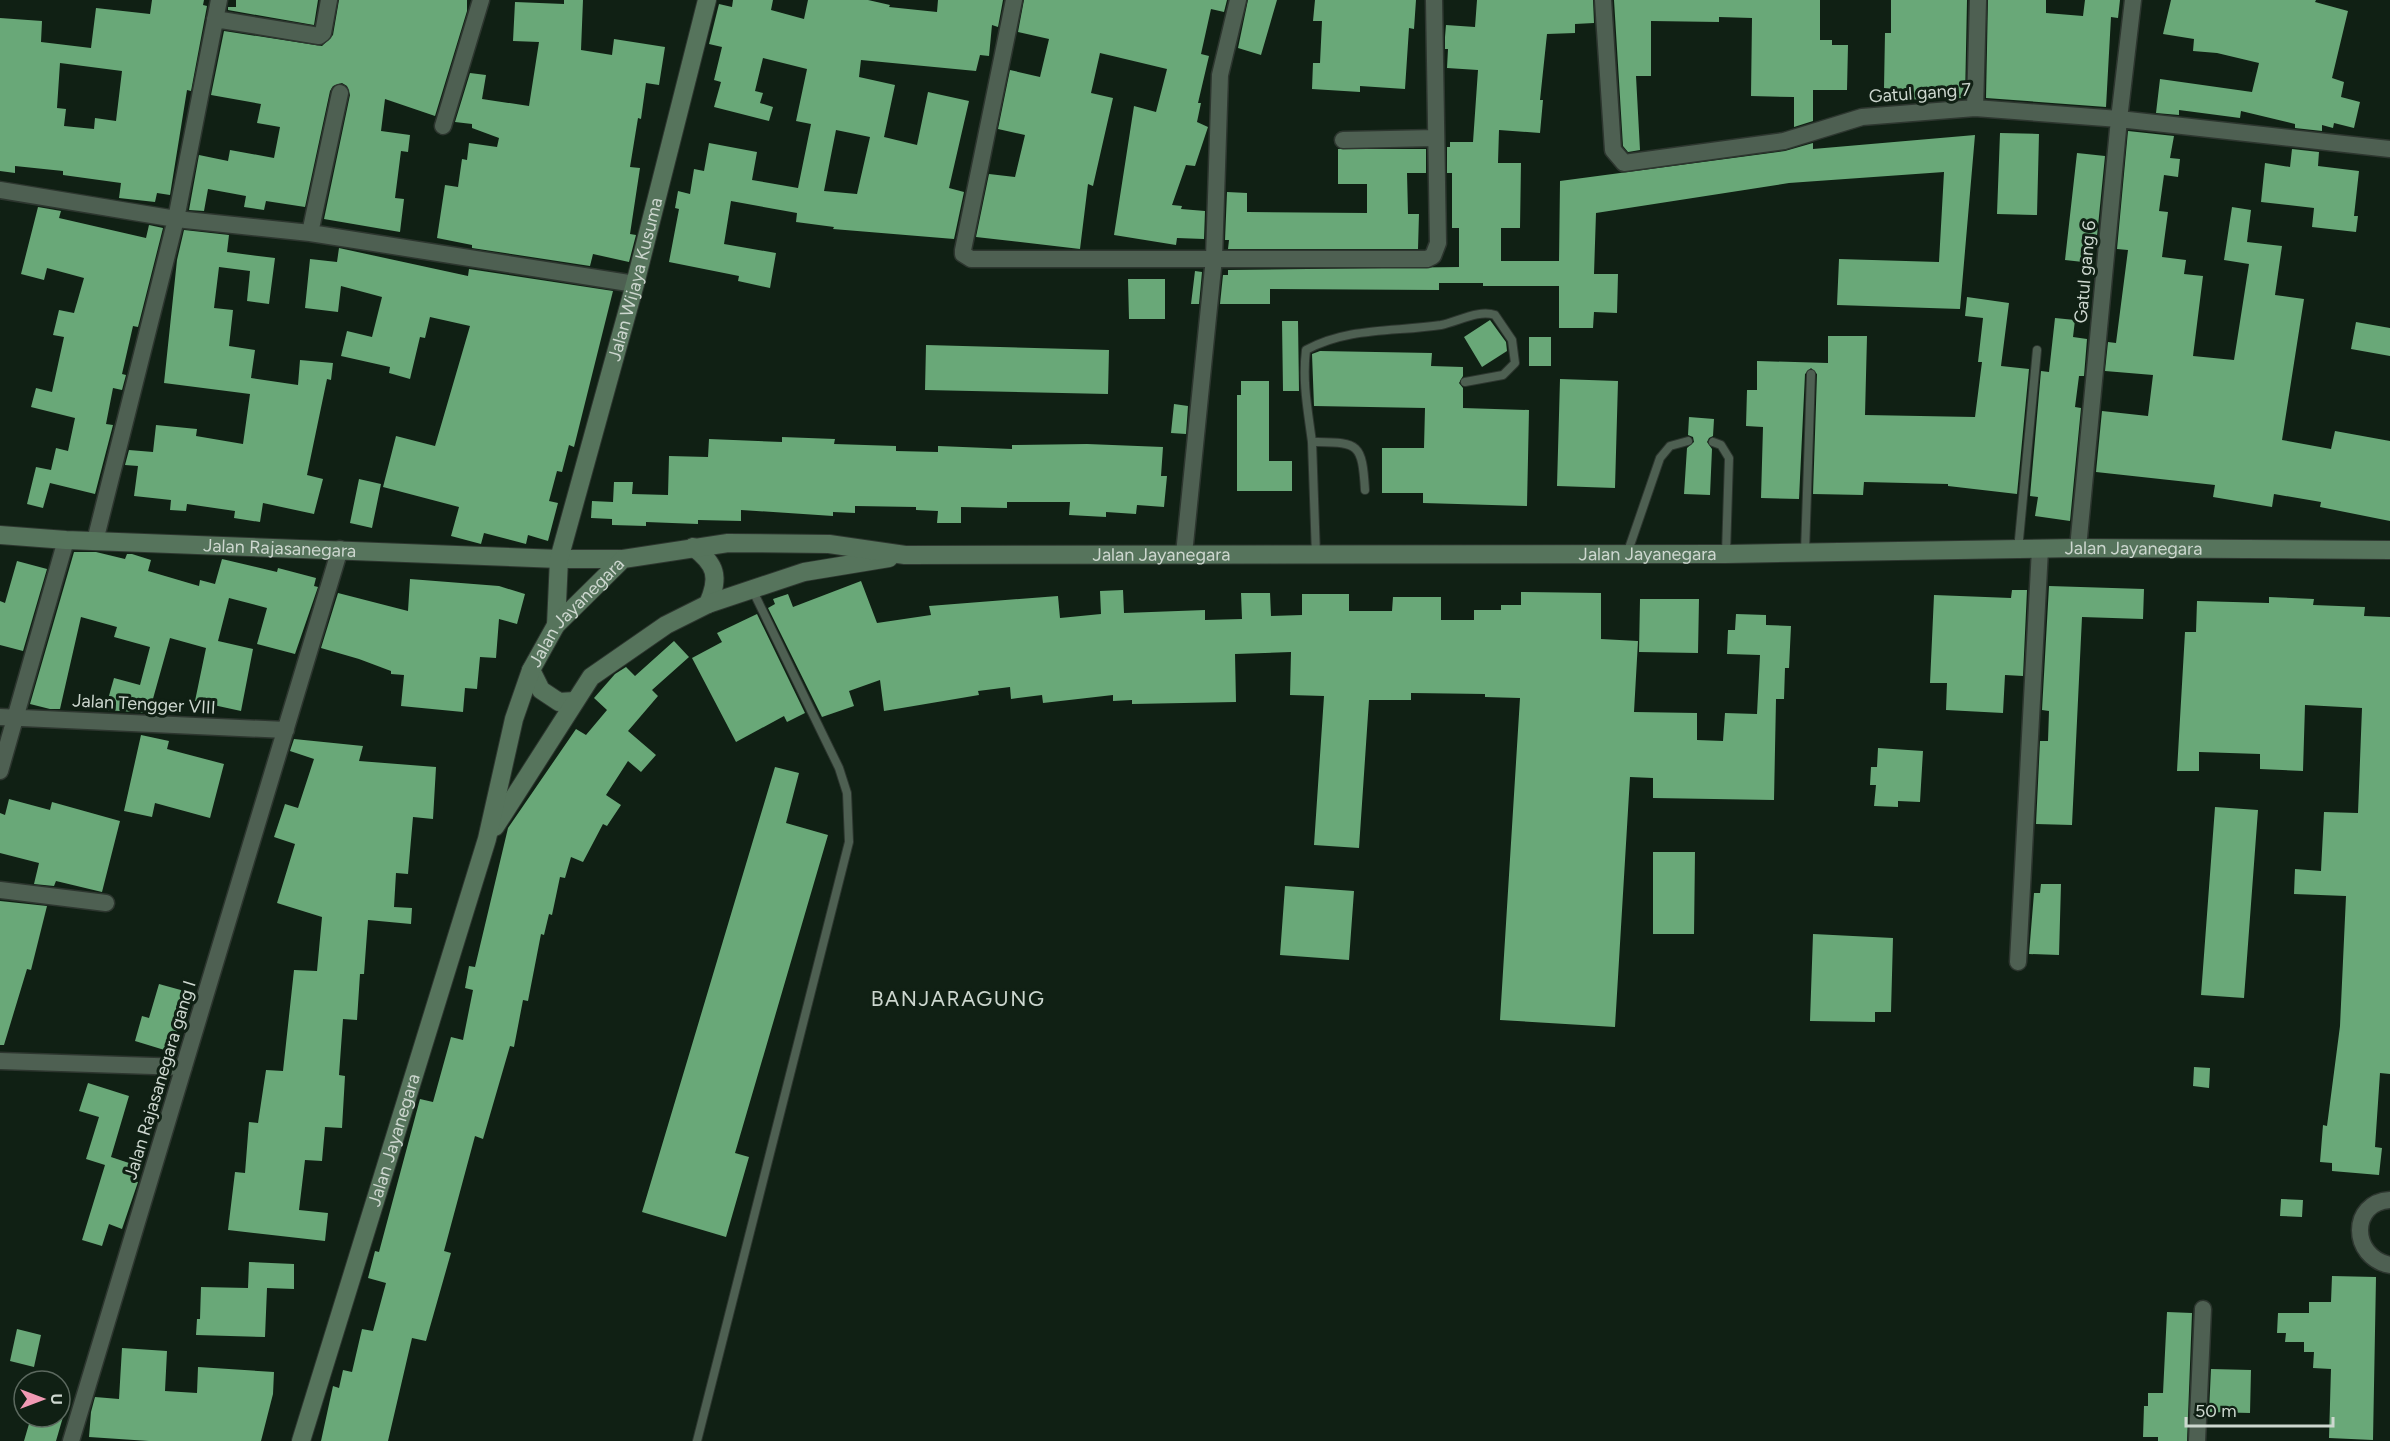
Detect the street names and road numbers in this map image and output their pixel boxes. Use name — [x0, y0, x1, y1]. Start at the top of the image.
street label: Gatul gang 7 — [1868, 78, 1972, 108]
street label: Jalan Wijaya Kusuma — [603, 195, 667, 364]
street label: Gatul gang 6 — [2070, 220, 2100, 324]
street label: Jalan Rajasanegara — [203, 534, 357, 562]
street label: Jalan Jayanegara — [2064, 537, 2202, 560]
street label: Jalan Jayanegara — [1579, 543, 1716, 565]
street label: Jalan Jayanegara — [1093, 544, 1230, 566]
street label: Jalan Jayanegara — [524, 553, 629, 671]
street label: Jalan Tengger VIII — [72, 689, 216, 719]
street label: Jalan Rajasanegara gang I — [119, 978, 201, 1182]
street label: Jalan Jayanegara — [363, 1071, 425, 1209]

